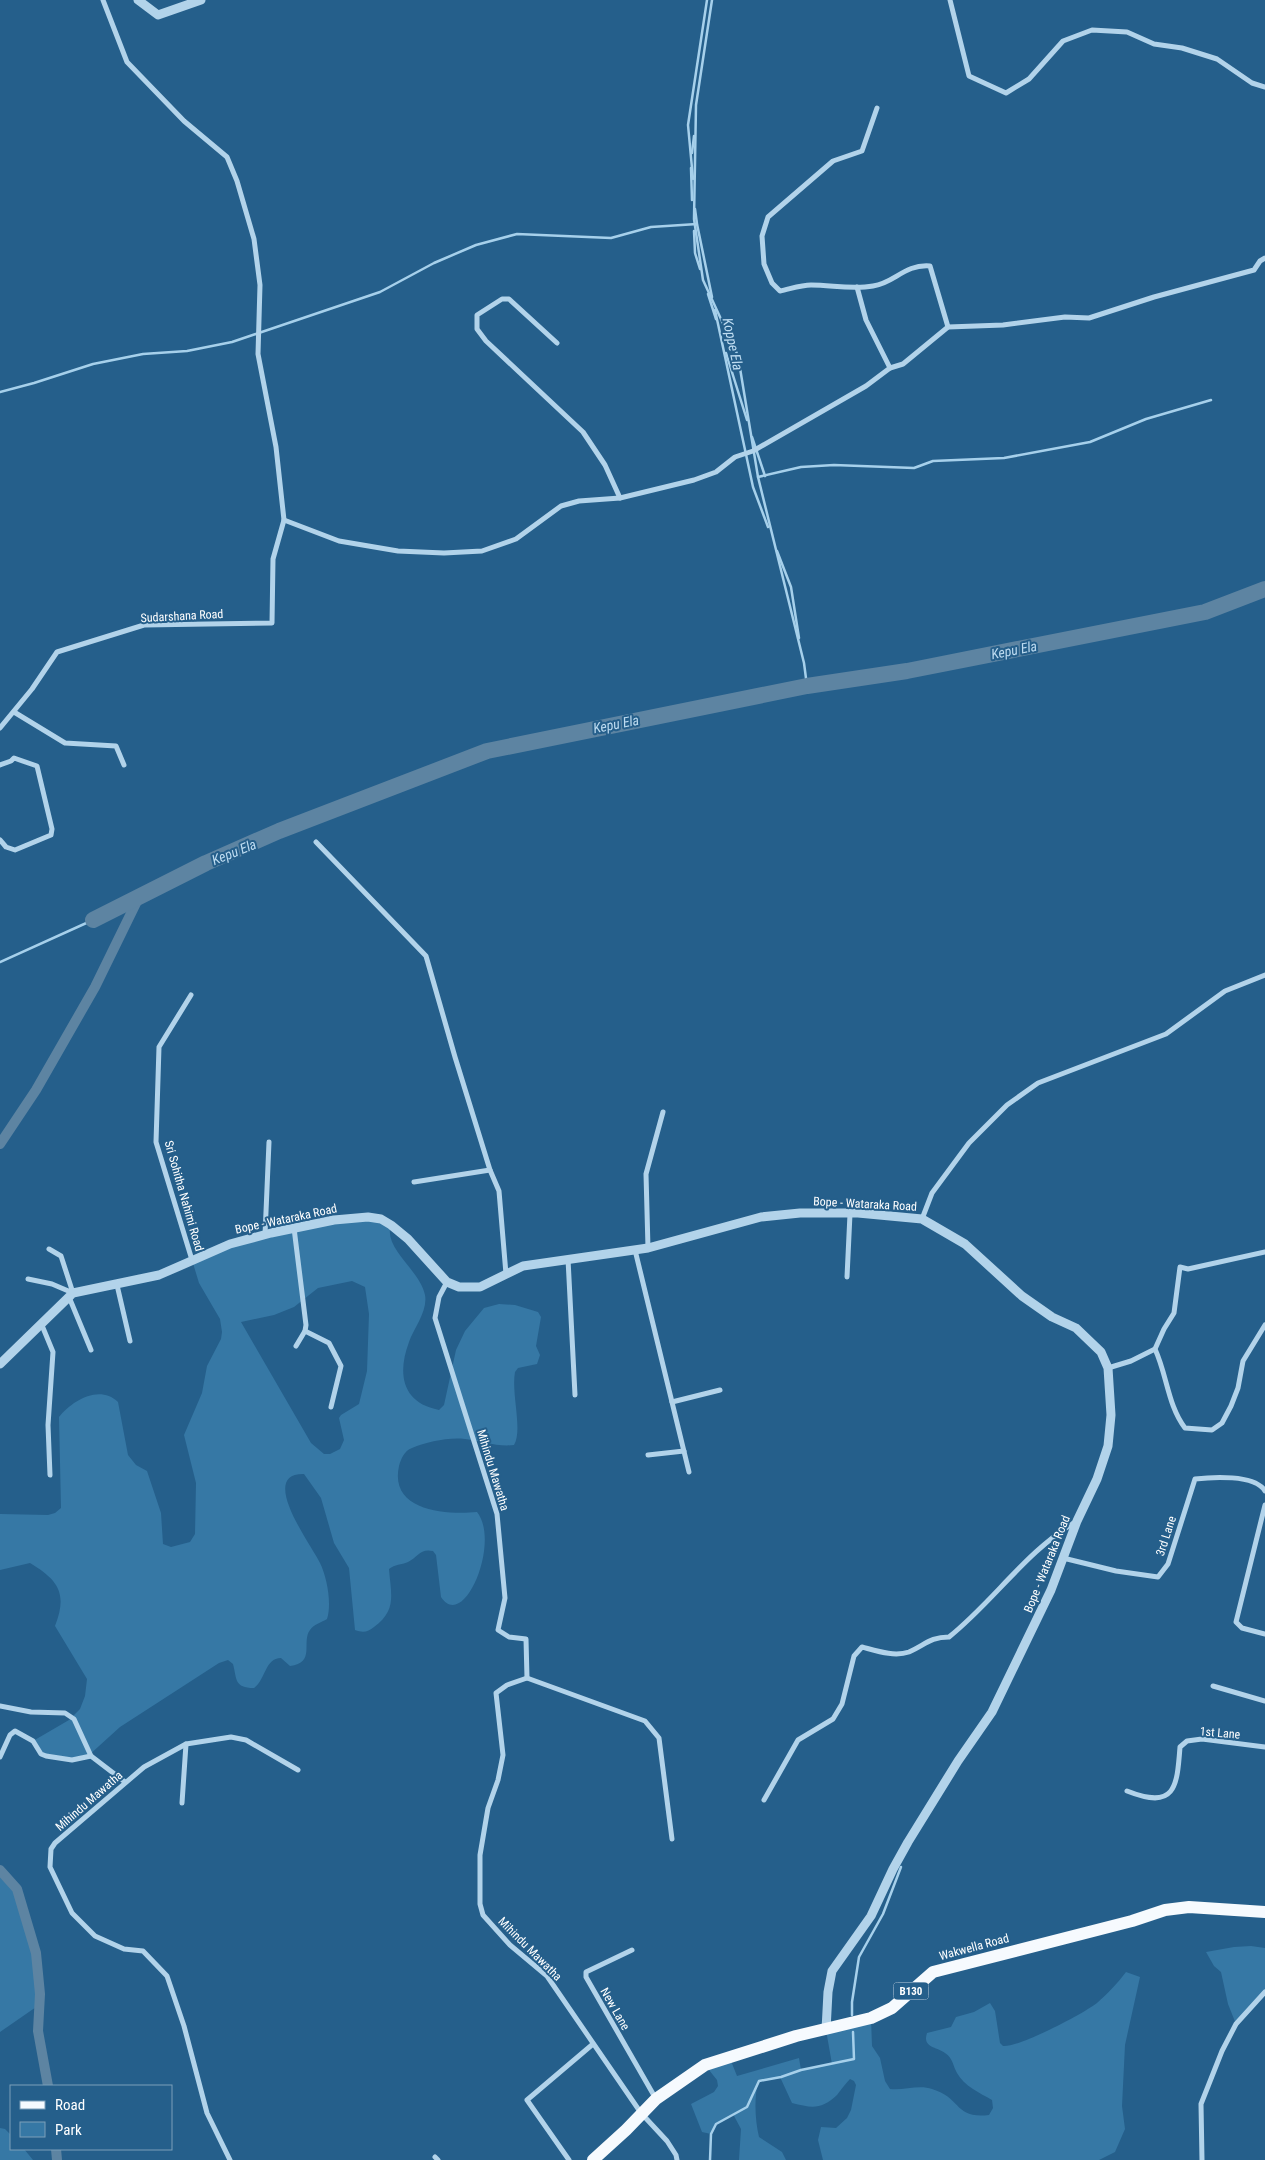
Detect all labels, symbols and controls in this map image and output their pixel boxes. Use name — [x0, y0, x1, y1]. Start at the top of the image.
water label: Koppe Ela — [720, 316, 746, 372]
street label: Sudarshana Road — [140, 607, 224, 625]
water label: Kepu Ela — [990, 638, 1038, 662]
water label: Kepu Ela — [592, 712, 640, 736]
water label: Kepu Ela — [209, 836, 259, 868]
street label: Sri Sohitha Nahimi Road — [162, 1139, 207, 1253]
street label: Bope - Wataraka Road — [813, 1194, 917, 1214]
street label: Bope - Wataraka Road — [234, 1201, 338, 1237]
street label: Mihindu Mawatha — [474, 1428, 512, 1513]
street label: Bope - Wataraka Road — [1021, 1513, 1073, 1615]
street label: 3rd Lane — [1153, 1514, 1179, 1558]
street label: 1st Lane — [1199, 1724, 1241, 1742]
street label: Mihindu Mawatha — [53, 1768, 126, 1834]
street label: Mihindu Mawatha — [495, 1914, 565, 1984]
street label: Wakwella Road — [938, 1931, 1010, 1963]
road number: B130 — [894, 1982, 928, 2000]
street label: New Lane — [597, 1985, 633, 2033]
legend — [10, 2085, 172, 2150]
text: Road — [55, 2096, 85, 2114]
text: Park — [55, 2121, 82, 2139]

